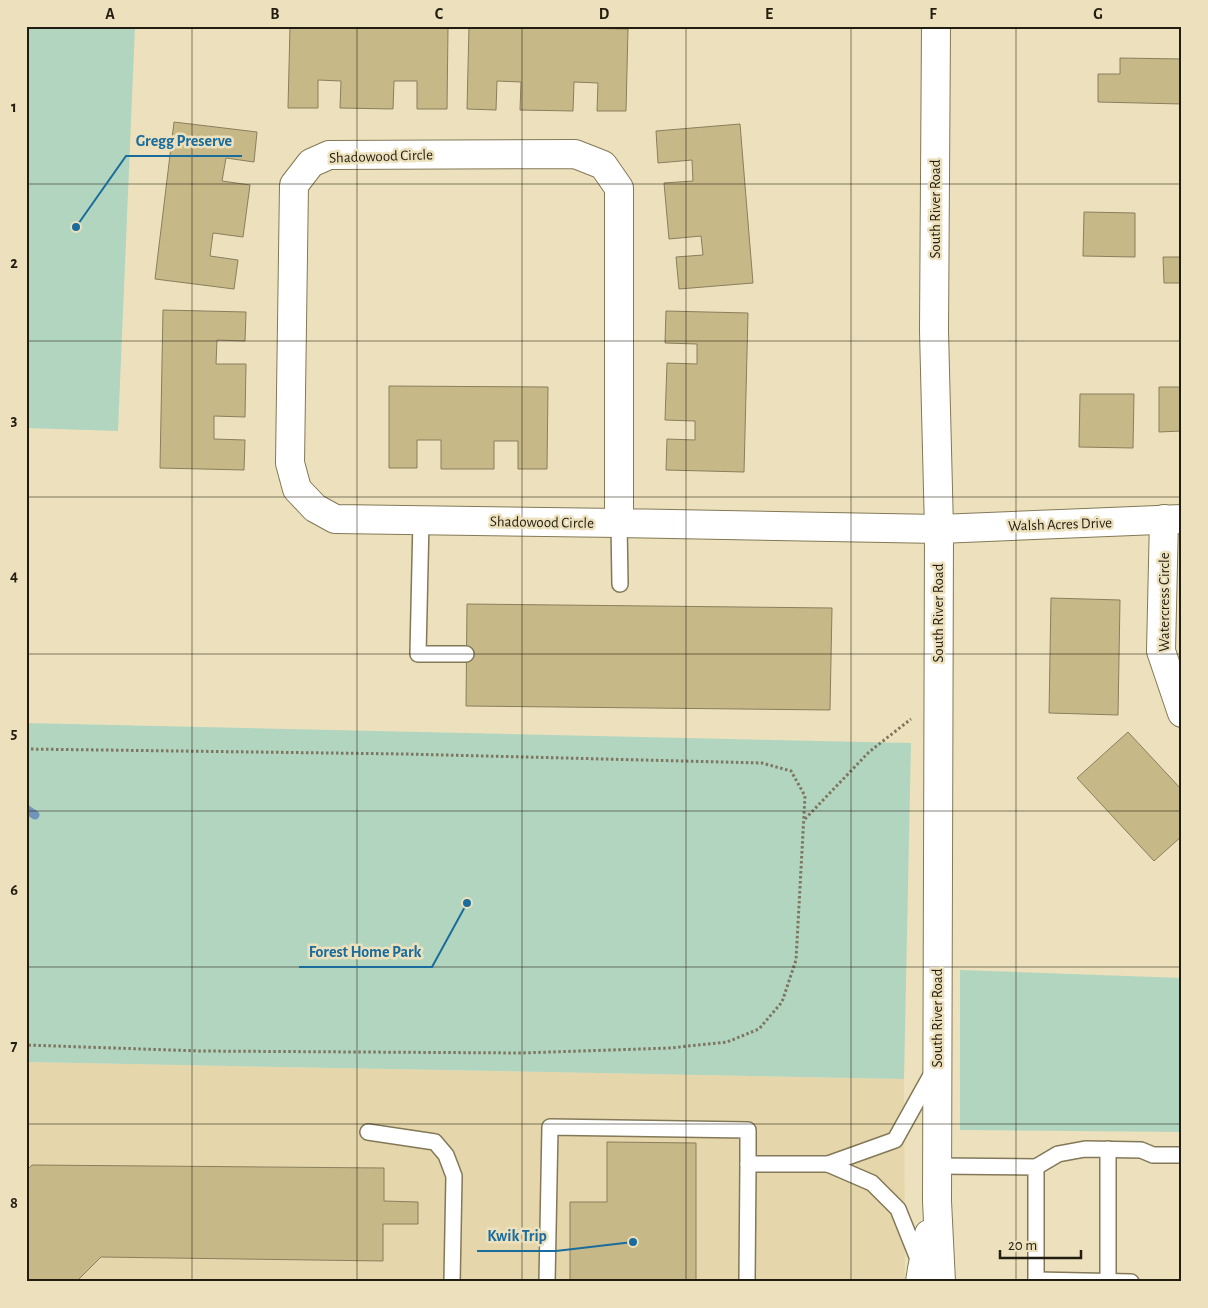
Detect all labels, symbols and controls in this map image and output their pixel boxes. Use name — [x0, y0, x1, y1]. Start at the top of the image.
text: A — [105, 6, 115, 22]
text: B — [270, 6, 280, 22]
text: C — [435, 6, 444, 22]
text: D — [599, 6, 610, 22]
text: E — [765, 6, 773, 22]
text: F — [929, 6, 937, 22]
text: G — [1093, 6, 1103, 22]
text: 1 — [11, 99, 17, 115]
callout: Gregg Preserve — [126, 125, 242, 156]
text: Gregg Preserve — [136, 133, 233, 149]
street label: Shadowood Circle — [329, 147, 433, 166]
street label: South River Road — [928, 159, 943, 259]
text: 2 — [10, 255, 18, 271]
text: 3 — [11, 412, 18, 428]
street label: Shadowood Circle — [490, 514, 594, 531]
street label: Walsh Acres Drive — [1008, 515, 1112, 534]
street label: Watercress Circle — [1157, 552, 1172, 652]
street label: South River Road — [931, 563, 946, 663]
text: 4 — [10, 568, 18, 584]
text: 5 — [11, 725, 18, 741]
text: 6 — [10, 882, 18, 898]
callout: Forest Home Park — [299, 936, 432, 967]
text: Forest Home Park — [309, 944, 421, 960]
street label: South River Road — [930, 968, 945, 1068]
text: 7 — [11, 1038, 18, 1054]
text: 8 — [10, 1195, 18, 1211]
callout: Kwik Trip — [477, 1220, 556, 1251]
text: Kwik Trip — [487, 1228, 547, 1244]
scale bar — [1000, 1228, 1082, 1260]
text: 20 m — [1008, 1238, 1037, 1253]

